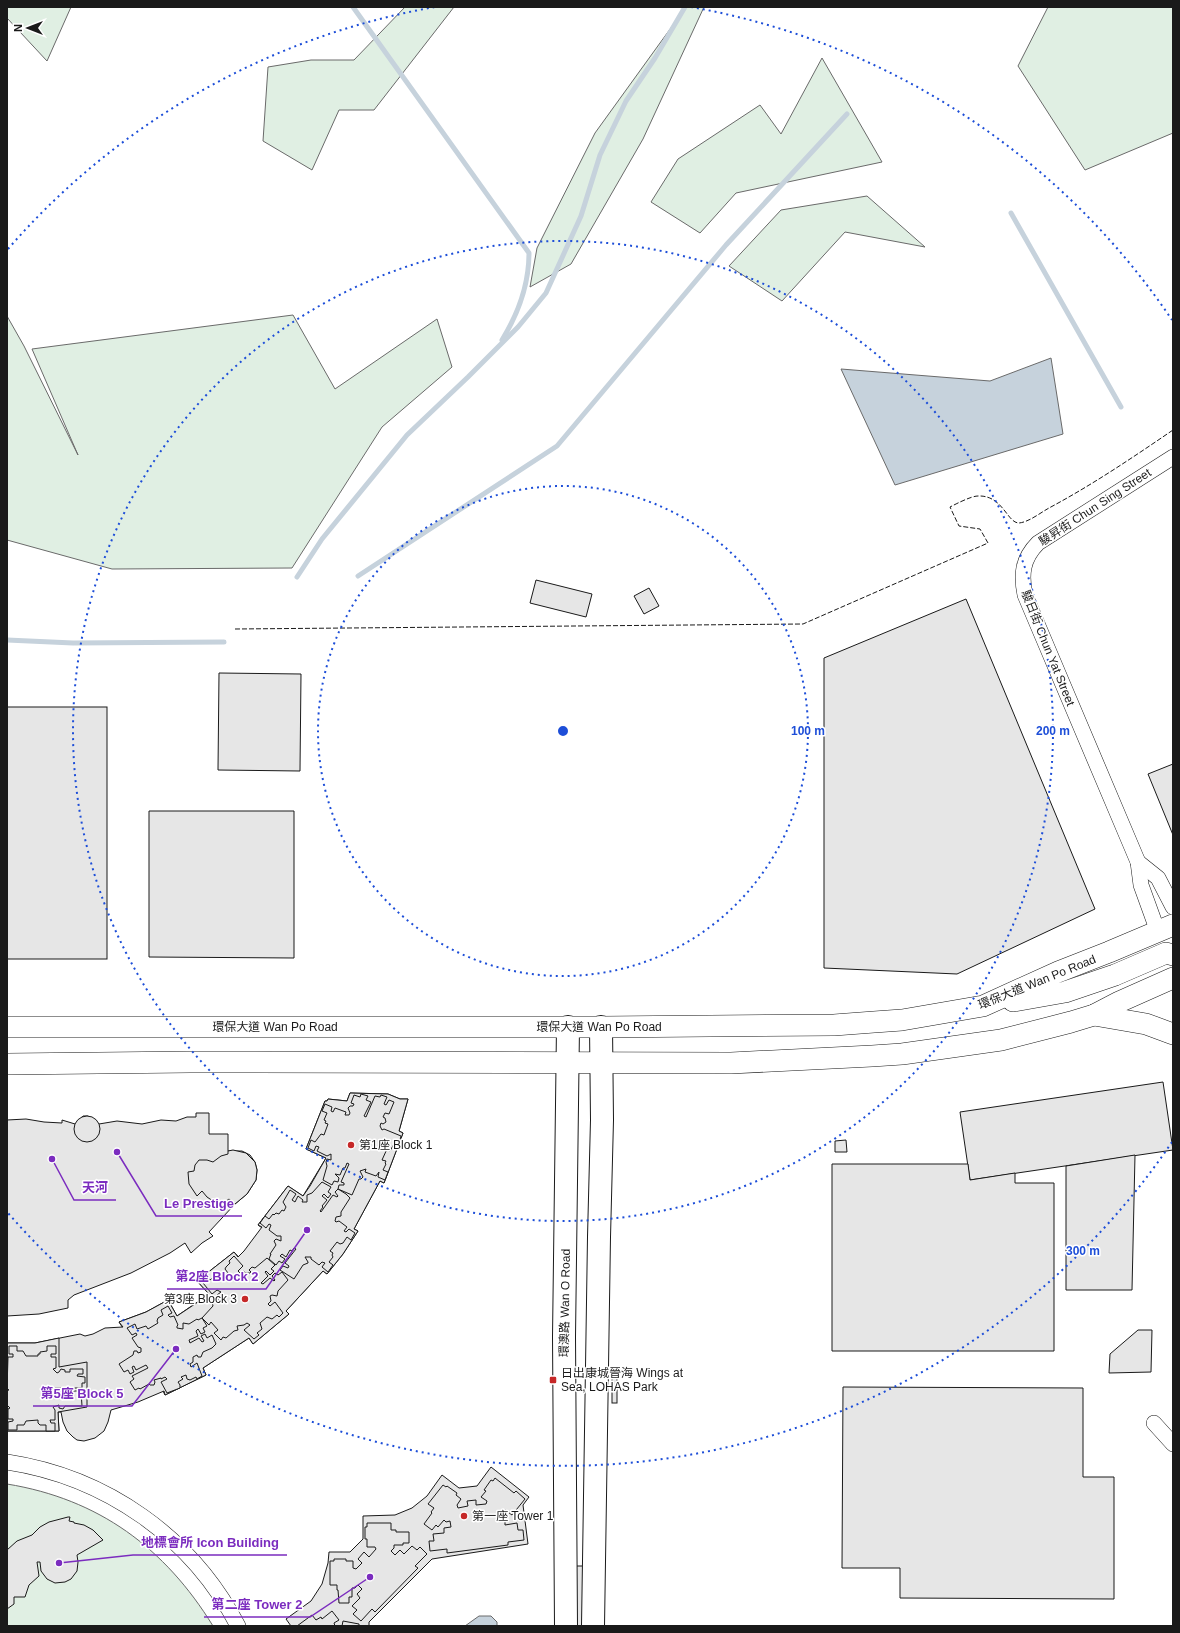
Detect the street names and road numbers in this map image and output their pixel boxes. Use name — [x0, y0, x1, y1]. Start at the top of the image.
street label: 駿昇街 Chun Sing Street — [1036, 465, 1154, 548]
street label: 駿日街 Chun Yat Street — [1018, 588, 1078, 709]
street label: 環保大道 Wan Po Road — [976, 952, 1098, 1012]
street label: 環保大道 Wan Po Road — [212, 1020, 338, 1034]
street label: 環保大道 Wan Po Road — [536, 1020, 662, 1034]
street label: 環澳路 Wan O Road — [557, 1249, 573, 1357]

